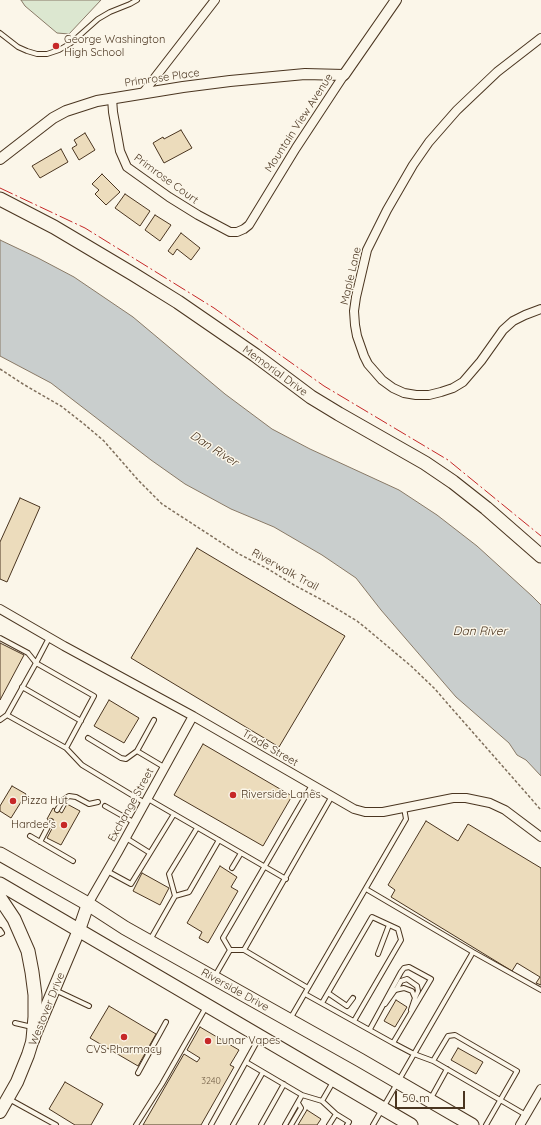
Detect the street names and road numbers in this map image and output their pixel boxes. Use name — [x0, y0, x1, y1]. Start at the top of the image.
street label: Primrose Place — [124, 66, 200, 90]
street label: Mountain View Avenue — [262, 71, 336, 175]
street label: Primrose Court — [131, 151, 201, 207]
street label: Maple Lane — [338, 246, 364, 306]
street label: Memorial Drive — [240, 343, 310, 399]
street label: Riverwalk Trail — [249, 546, 321, 594]
street label: Trade Street — [240, 727, 300, 769]
street label: Exchange Street — [105, 766, 157, 844]
street label: Riverside Drive — [199, 966, 271, 1014]
street label: Westover Drive — [26, 970, 68, 1048]

